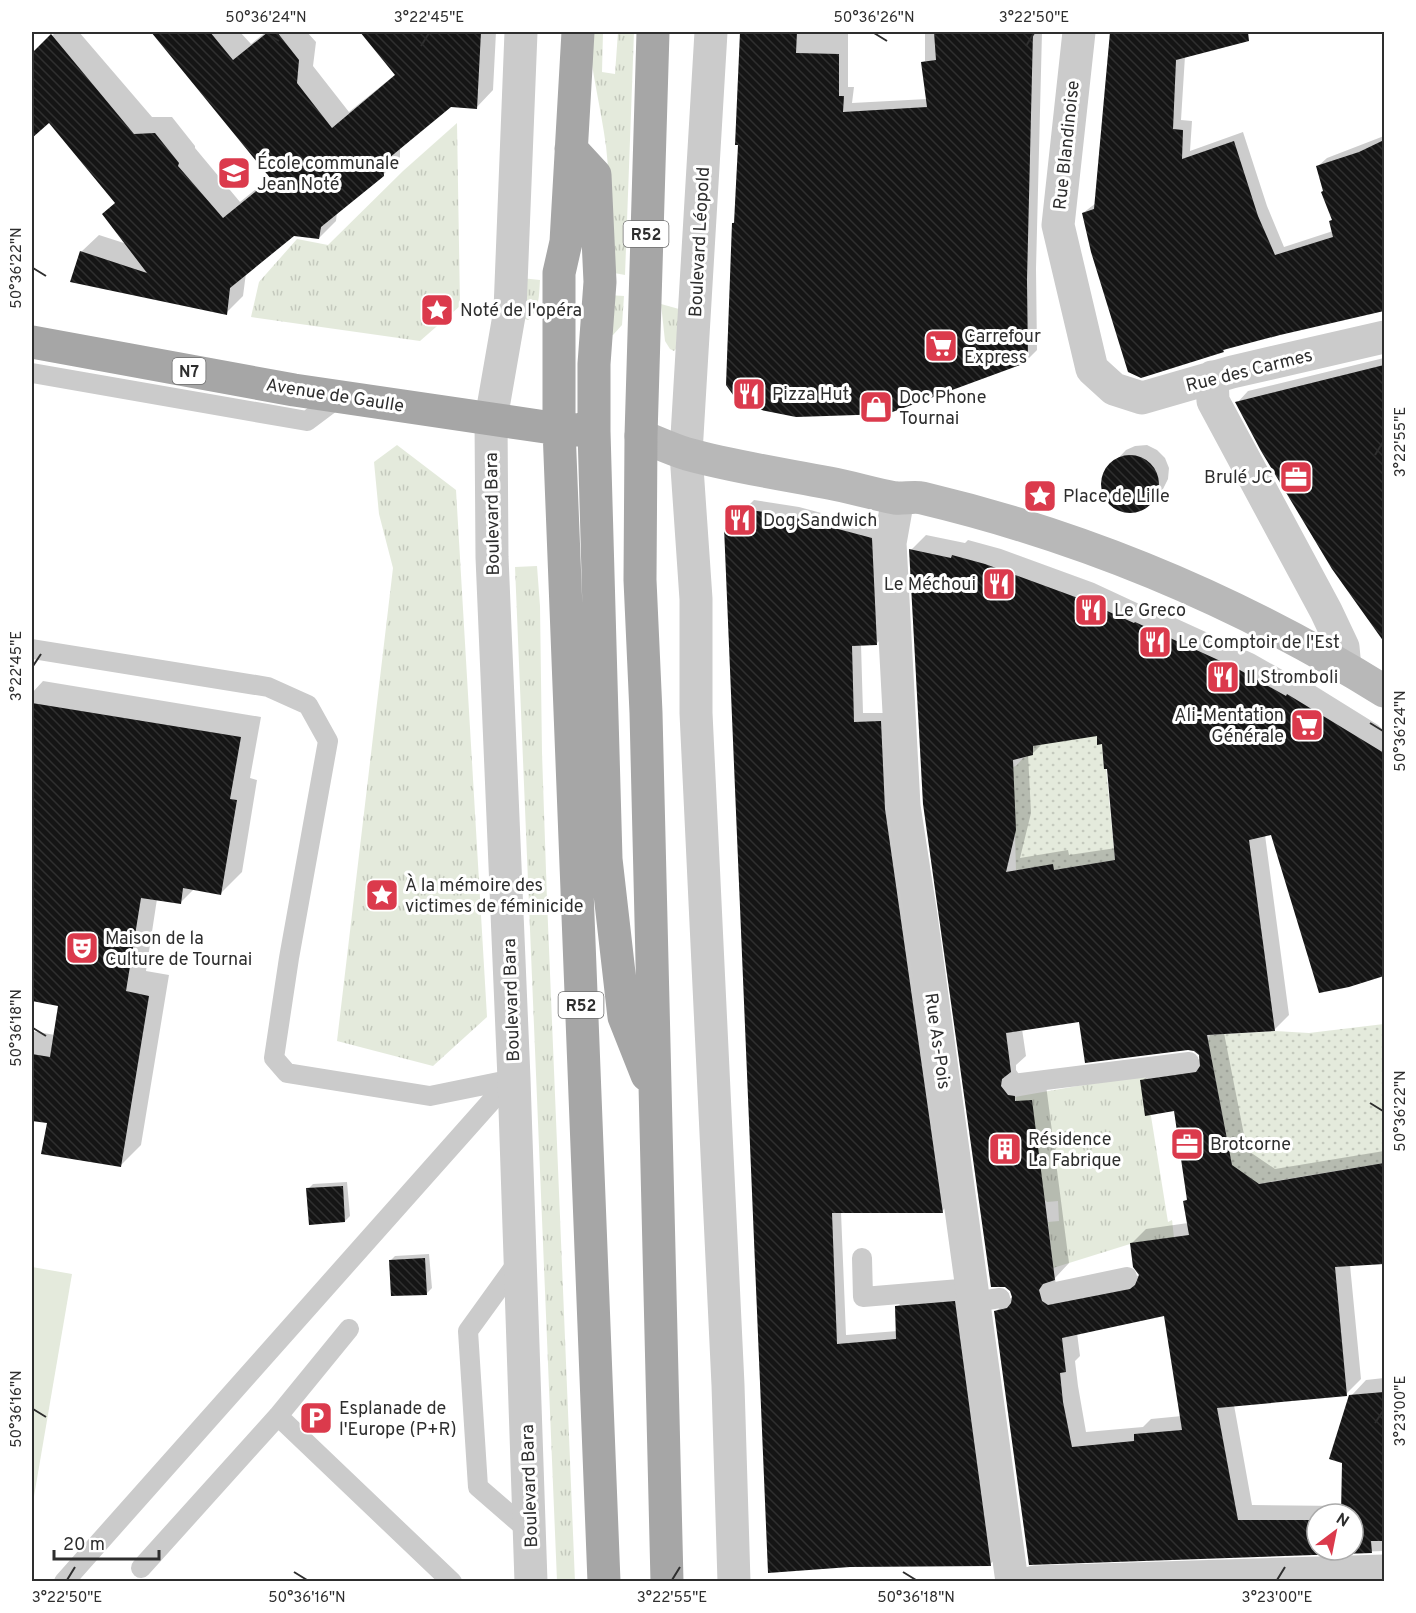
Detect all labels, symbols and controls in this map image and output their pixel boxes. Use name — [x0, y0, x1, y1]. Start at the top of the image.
text: 50°36'24"N — [225, 9, 307, 28]
text: 3°22'45"E — [394, 9, 464, 28]
text: 50°36'26"N — [833, 9, 915, 28]
text: 3°22'50"E — [999, 9, 1069, 28]
street label: Rue Blandinoise — [1049, 79, 1086, 211]
place label: École communale Jean Noté — [257, 151, 399, 197]
school or university icon: École communale Jean Noté — [216, 155, 252, 191]
street label: Boulevard Léopold — [685, 166, 716, 318]
road number: R52 — [624, 221, 668, 247]
text: 50°36'22"N — [8, 227, 27, 309]
place icon: Noté de l'opéra — [419, 292, 455, 328]
place label: Noté de l'opéra — [460, 300, 582, 323]
place label: Carrefour Express — [964, 326, 1041, 370]
supermarket icon: Carrefour Express — [923, 328, 959, 364]
street label: Rue des Carmes — [1184, 345, 1315, 398]
road number: N7 — [172, 358, 206, 384]
street label: Avenue de Gaulle — [264, 374, 405, 419]
restaurant icon: Pizza Hut — [731, 376, 767, 412]
place label: Pizza Hut — [772, 384, 849, 407]
place label: Doc Phone Tournai — [899, 387, 986, 431]
shop icon: Doc Phone Tournai — [858, 389, 894, 425]
text: 3°22'55"E — [1392, 407, 1411, 477]
street label: Boulevard Bara — [481, 452, 506, 576]
office icon: Brulé JC — [1278, 459, 1314, 495]
place label: Brulé JC — [1204, 467, 1273, 490]
place icon: Place de Lille — [1022, 478, 1058, 514]
place label: Place de Lille — [1063, 486, 1170, 509]
restaurant icon: Dog Sandwich — [722, 502, 758, 538]
place label: Dog Sandwich — [763, 510, 877, 533]
restaurant icon: Le Méchoui — [981, 566, 1017, 602]
place label: Le Méchoui — [884, 574, 976, 597]
restaurant icon: Le Greco — [1073, 592, 1109, 628]
place label: Le Greco — [1114, 600, 1186, 623]
restaurant icon: Le Comptoir de l'Est — [1137, 624, 1173, 660]
text: 3°22'45"E — [8, 631, 27, 701]
place label: Le Comptoir de l'Est — [1178, 632, 1340, 655]
restaurant icon: Il Stromboli — [1205, 659, 1241, 695]
place label: Il Stromboli — [1246, 667, 1338, 690]
text: 50°36'24"N — [1392, 690, 1411, 772]
place label: Ali-Mentation Générale — [1174, 705, 1284, 749]
supermarket icon: Ali-Mentation Générale — [1289, 707, 1325, 743]
place label: À la mémoire des victimes de féminicide — [405, 873, 583, 919]
place icon: À la mémoire des victimes de féminicide — [364, 877, 400, 913]
place label: Maison de la Culture de Tournai — [105, 928, 252, 972]
theatre icon: Maison de la Culture de Tournai — [64, 930, 100, 966]
street label: Boulevard Bara — [499, 938, 526, 1062]
text: 50°36'18"N — [8, 989, 27, 1067]
road number: R52 — [558, 992, 604, 1018]
street label: Rue As-Pois — [918, 992, 955, 1091]
text: 50°36'22"N — [1392, 1070, 1411, 1152]
office icon: Brotcorne — [1169, 1126, 1205, 1162]
place label: Résidence La Fabrique — [1028, 1129, 1121, 1173]
building icon: Résidence La Fabrique — [987, 1131, 1023, 1167]
place label: Brotcorne — [1210, 1134, 1291, 1157]
text: 50°36'16"N — [8, 1370, 27, 1448]
text: 3°23'00"E — [1392, 1376, 1411, 1446]
place label: Esplanade de l'Europe (P+R) — [339, 1398, 457, 1442]
parking icon: Esplanade de l'Europe (P+R) — [298, 1400, 334, 1436]
street label: Boulevard Bara — [517, 1424, 544, 1548]
north arrow — [1305, 1502, 1365, 1562]
text: N — [1332, 1509, 1352, 1533]
scale bar — [54, 1523, 159, 1561]
text: 20 m — [63, 1534, 105, 1557]
text: 3°22'50"E — [32, 1589, 102, 1608]
text: 50°36'16"N — [268, 1589, 346, 1608]
text: 3°22'55"E — [637, 1589, 707, 1608]
text: 50°36'18"N — [877, 1589, 955, 1608]
text: 3°23'00"E — [1242, 1589, 1312, 1608]

